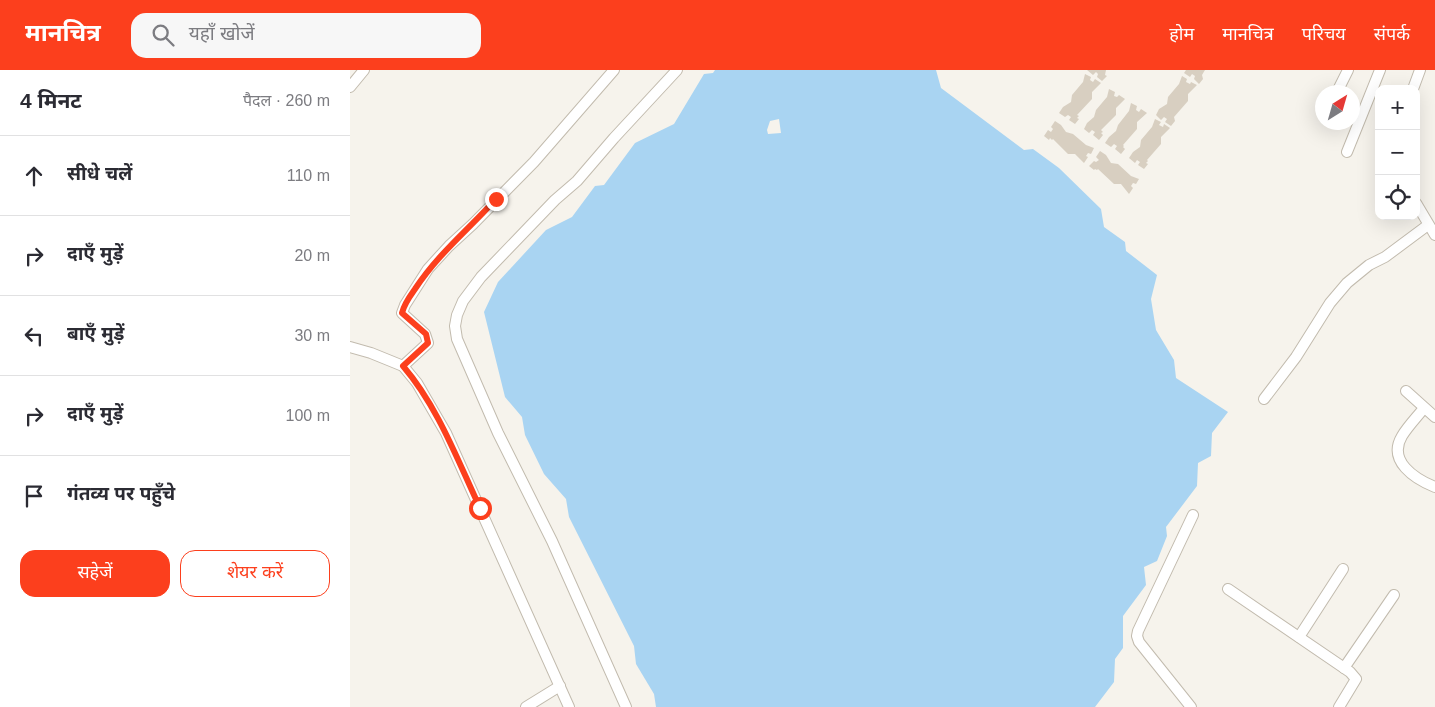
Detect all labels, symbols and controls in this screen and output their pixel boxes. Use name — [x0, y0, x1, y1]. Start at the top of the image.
search box — [131, 13, 481, 58]
text: मानचित्र — [25, 19, 101, 46]
icon: search — [149, 21, 177, 49]
text: यहाँ खोजें — [189, 23, 255, 44]
text: होम — [1169, 24, 1194, 44]
text: मानचित्र — [1222, 24, 1274, 44]
text: परिचय — [1302, 24, 1346, 44]
text: संपर्क — [1374, 24, 1410, 44]
north arrow — [1315, 85, 1360, 130]
map controls — [1375, 85, 1420, 220]
button: + — [1375, 85, 1420, 130]
text: 4 मिनट — [20, 89, 82, 112]
text: पैदल · 260 m — [243, 92, 330, 109]
button: − — [1375, 130, 1420, 175]
icon: ahead — [20, 162, 48, 190]
text: सीधे चलें — [67, 163, 132, 184]
text: 110 m — [287, 167, 330, 184]
button: locate — [1375, 175, 1420, 220]
route end — [485, 188, 508, 211]
icon: right — [20, 242, 48, 270]
text: दाएँ मुड़ें — [67, 243, 123, 264]
text: 20 m — [294, 247, 330, 264]
icon: left — [20, 322, 48, 350]
text: बाएँ मुड़ें — [67, 323, 124, 344]
text: 30 m — [294, 327, 330, 344]
icon: right — [20, 402, 48, 430]
text: दाएँ मुड़ें — [67, 403, 123, 424]
text: 100 m — [286, 407, 330, 424]
icon: arrive — [20, 482, 48, 510]
text: गंतव्य पर पहुँचे — [67, 483, 175, 504]
route start — [469, 497, 492, 520]
button: सहेजें — [20, 550, 170, 597]
button: शेयर करें — [180, 550, 330, 597]

